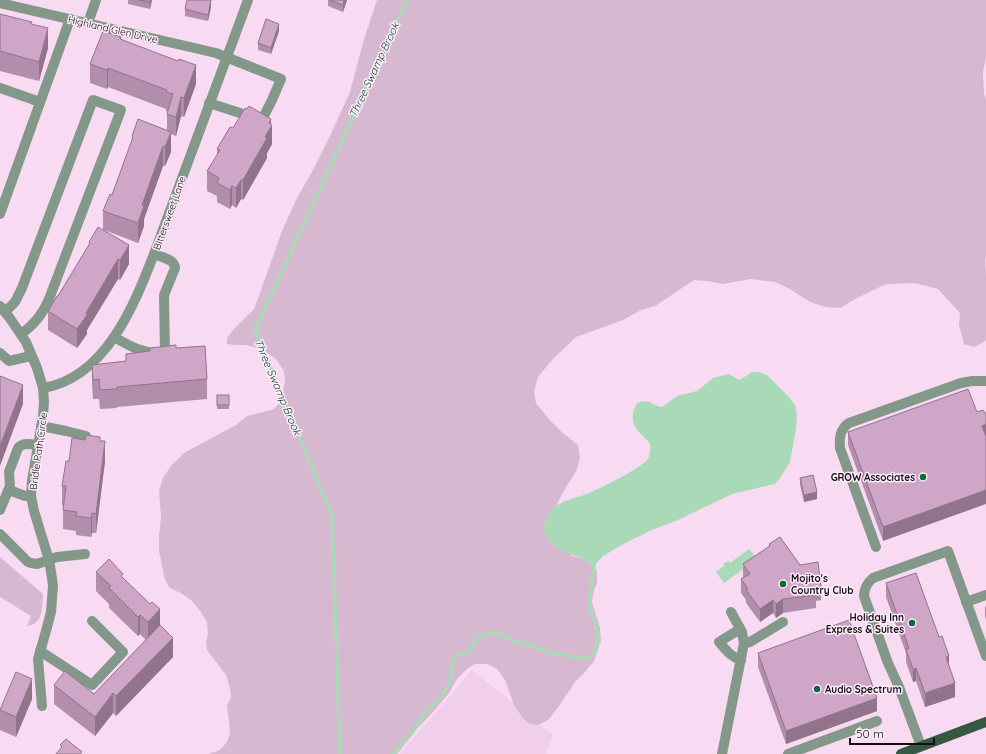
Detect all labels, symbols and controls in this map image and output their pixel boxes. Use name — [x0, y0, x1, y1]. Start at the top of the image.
street label: Highland Glen Drive — [67, 13, 159, 46]
water label: Three Swamp Brook — [346, 19, 403, 120]
street label: Bittersweet Lane — [150, 174, 189, 252]
water label: Three Swamp Brook — [251, 337, 305, 438]
street label: Bridle Path Circle — [27, 411, 50, 491]
place label: GROW Associates — [831, 471, 915, 484]
marker: GROW Associates — [918, 472, 928, 482]
place label: Mojito's Country Club — [791, 572, 854, 597]
marker: Mojito's Country Club — [778, 579, 788, 589]
place label: Holiday Inn Express & Suites — [826, 611, 904, 636]
marker: Holiday Inn Express & Suites — [907, 618, 917, 628]
place label: Audio Spectrum — [825, 683, 902, 696]
marker: Audio Spectrum — [812, 684, 822, 694]
scale bar — [850, 720, 934, 746]
text: 50 m — [856, 726, 884, 741]

